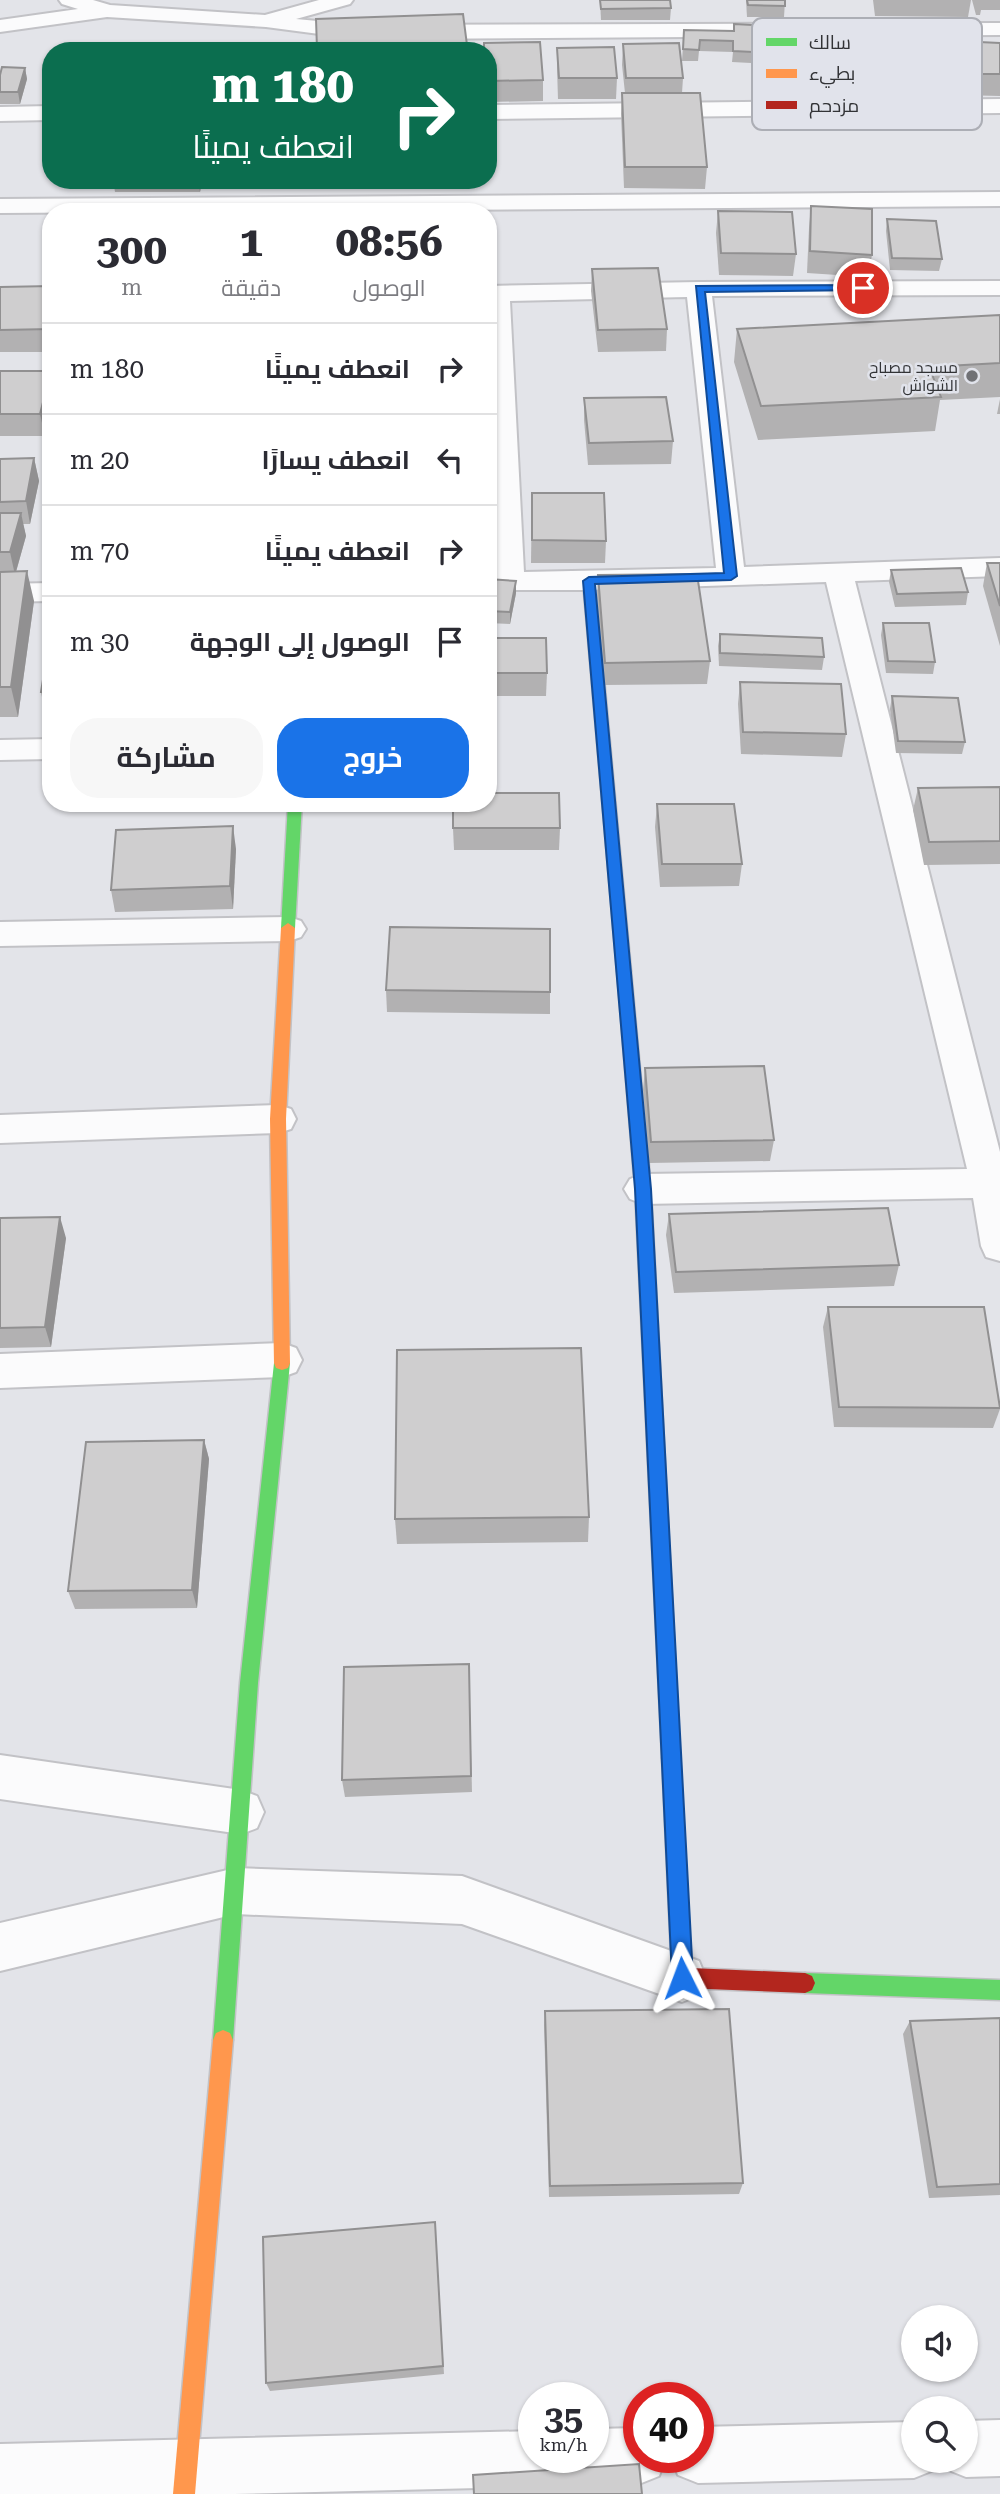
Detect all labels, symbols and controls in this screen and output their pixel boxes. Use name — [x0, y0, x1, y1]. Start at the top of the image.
legend — [752, 18, 982, 130]
text: سالك — [809, 31, 851, 54]
text: 180 m — [212, 57, 354, 114]
text: بطيء — [809, 62, 855, 88]
icon: right — [378, 70, 469, 161]
text: مزدحم — [809, 94, 859, 119]
text: انعطف يمينًا — [192, 128, 354, 166]
text: 1 — [239, 217, 263, 266]
text: 08:56 — [335, 217, 443, 266]
text: 300 — [96, 225, 167, 274]
pin — [833, 258, 893, 318]
icon: arrive — [844, 269, 882, 307]
text: m — [121, 274, 142, 301]
text: دقيقة — [221, 275, 281, 302]
text: الوصول — [352, 275, 426, 302]
icon: right — [431, 350, 469, 388]
text: 180 m — [70, 354, 144, 384]
text: انعطف يمينًا — [265, 354, 410, 384]
place label: مسجد مصباح الشواش — [869, 358, 958, 396]
marker: مسجد مصباح الشواش — [964, 368, 980, 384]
icon: left — [431, 441, 469, 479]
text: 20 m — [70, 445, 129, 475]
text: انعطف يسارًا — [262, 445, 410, 475]
icon: right — [431, 532, 469, 570]
text: 70 m — [70, 536, 129, 566]
text: انعطف يمينًا — [265, 536, 410, 566]
icon: arrive — [431, 623, 469, 661]
text: 30 m — [70, 627, 129, 657]
text: الوصول إلى الوجهة — [190, 627, 410, 657]
button: مشاركة — [70, 718, 263, 798]
button: خروج — [277, 718, 469, 798]
position arrow — [645, 1941, 719, 2015]
map controls — [901, 2305, 978, 2473]
button: sound — [901, 2305, 978, 2382]
speed limit sign: 40 — [623, 2382, 714, 2473]
button: search — [901, 2396, 978, 2473]
text: 35 — [544, 2398, 583, 2439]
text: km/h — [539, 2434, 588, 2455]

